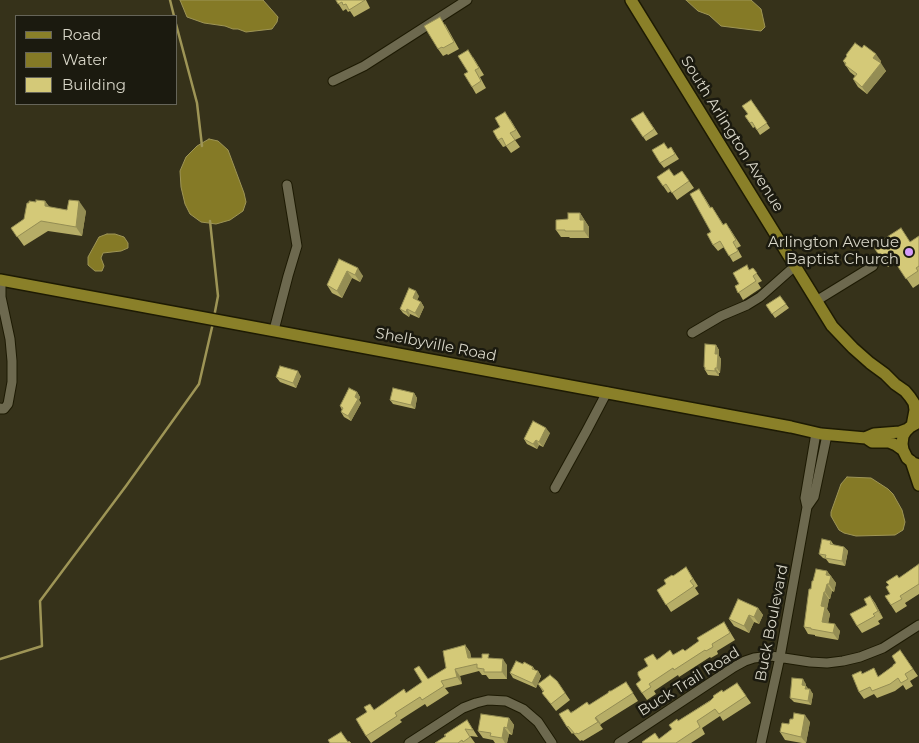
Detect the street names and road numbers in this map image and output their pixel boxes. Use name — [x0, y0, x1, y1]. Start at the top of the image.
street label: South Arlington Avenue — [677, 53, 787, 215]
street label: Shelbyville Road — [374, 324, 498, 366]
street label: Buck Boulevard — [752, 563, 792, 683]
street label: Buck Trail Road — [635, 644, 743, 720]

